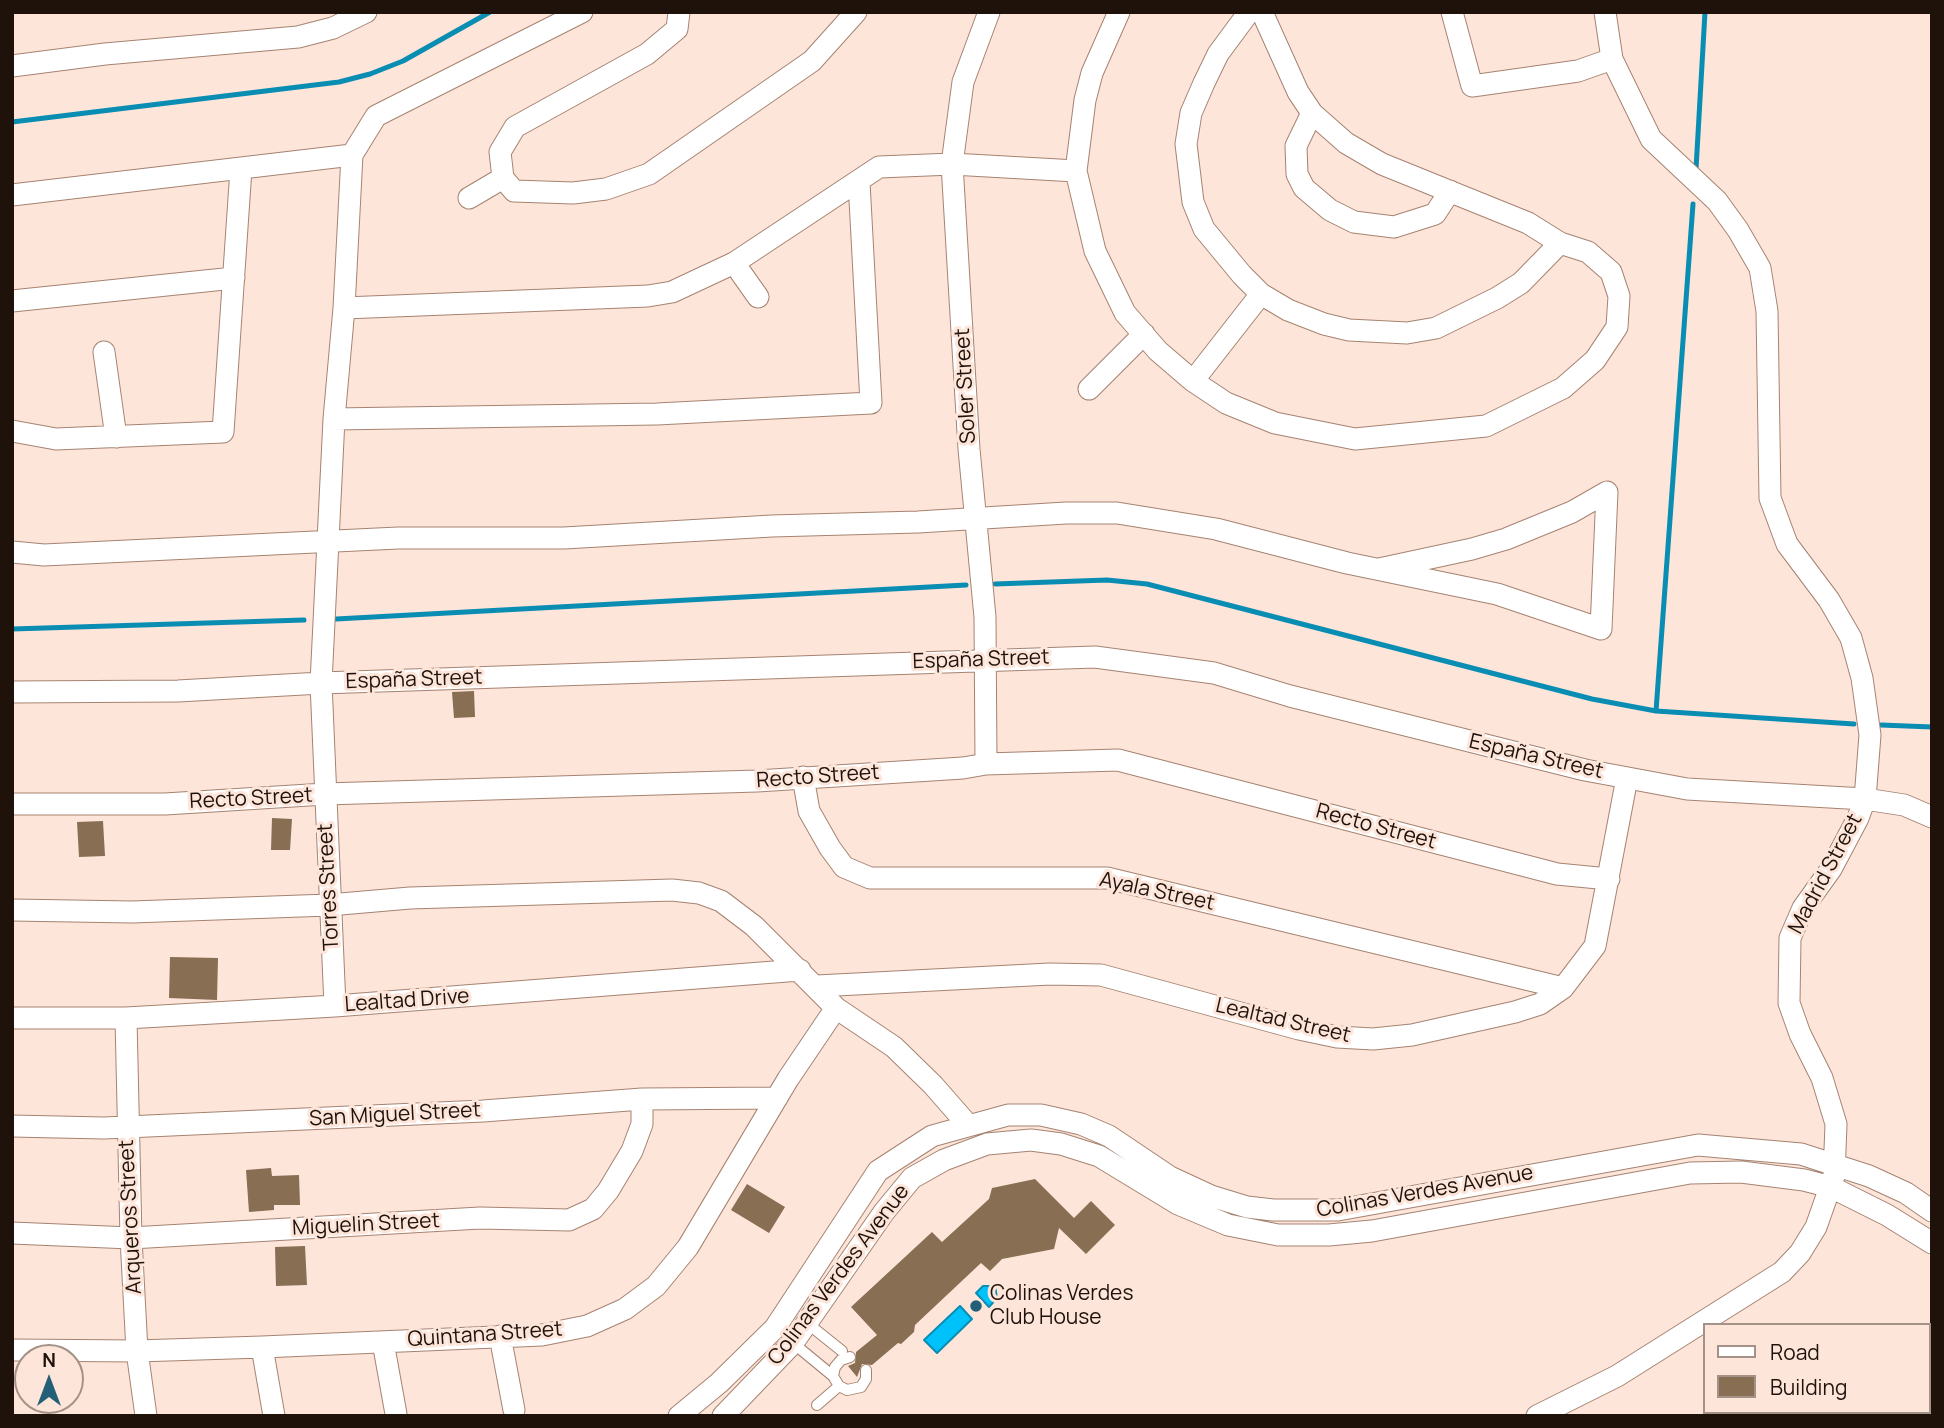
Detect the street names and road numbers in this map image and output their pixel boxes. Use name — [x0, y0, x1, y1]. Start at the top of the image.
street label: Soler Street — [950, 327, 982, 445]
street label: España Street — [912, 645, 1050, 675]
street label: España Street — [345, 665, 483, 695]
street label: España Street — [1466, 729, 1606, 785]
street label: Recto Street — [756, 760, 880, 794]
street label: Recto Street — [189, 783, 313, 815]
street label: Recto Street — [1313, 799, 1439, 855]
street label: Madrid Street — [1784, 810, 1868, 938]
street label: Torres Street — [313, 823, 345, 951]
street label: Ayala Street — [1097, 868, 1217, 916]
street label: Lealtad Drive — [344, 984, 470, 1018]
street label: Lealtad Street — [1213, 993, 1353, 1049]
street label: San Miguel Street — [309, 1098, 481, 1132]
street label: Arqueros Street — [114, 1139, 148, 1295]
street label: Colinas Verdes Avenue — [1315, 1161, 1535, 1223]
street label: Colinas Verdes Avenue — [763, 1180, 915, 1370]
street label: Miguelin Street — [291, 1209, 441, 1241]
street label: Quintana Street — [407, 1317, 563, 1353]

